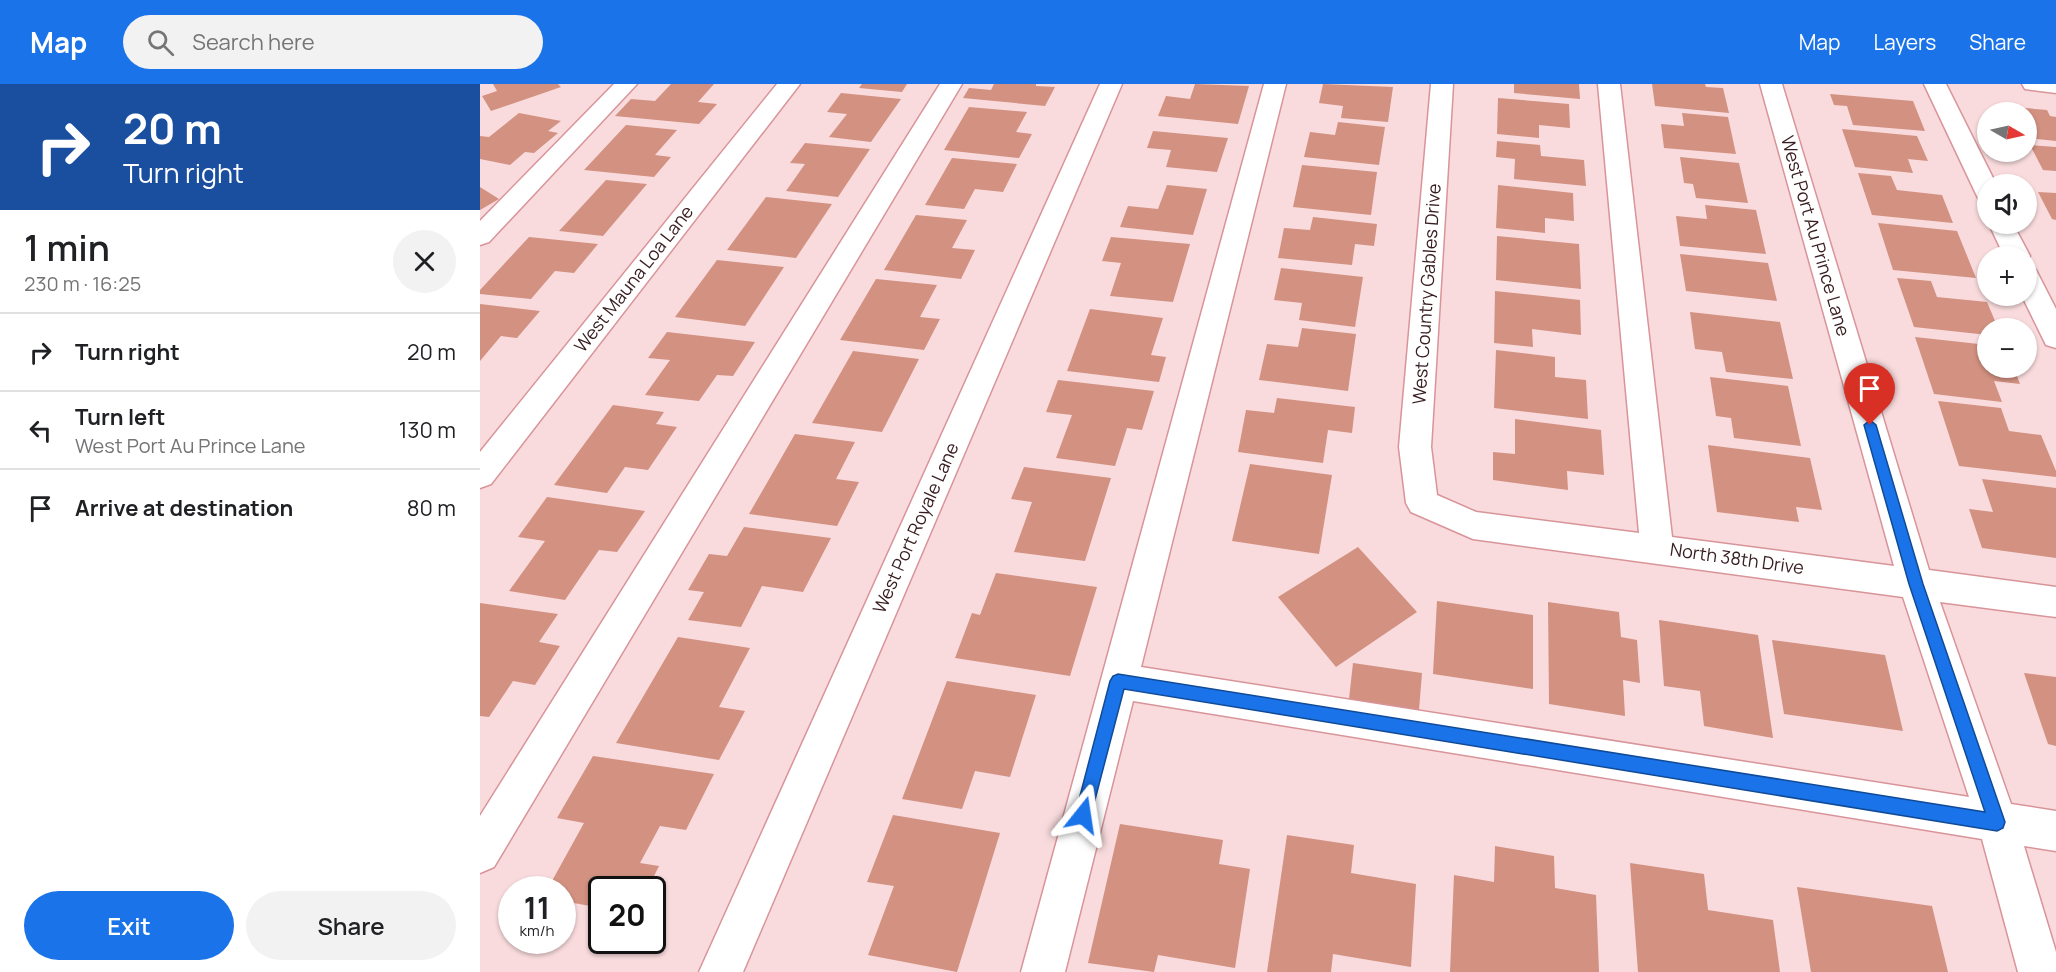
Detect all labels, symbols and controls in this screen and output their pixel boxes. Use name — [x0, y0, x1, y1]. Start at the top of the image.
search box — [123, 15, 543, 69]
text: Map — [30, 23, 87, 61]
icon: search — [144, 26, 177, 59]
text: Search here — [192, 27, 315, 57]
text: Map — [1799, 28, 1840, 56]
text: Layers — [1873, 28, 1936, 56]
text: Share — [1969, 28, 2026, 56]
text: 20 m — [123, 99, 222, 157]
north arrow — [1977, 102, 2037, 162]
map controls — [1977, 102, 2037, 378]
icon: right — [24, 108, 102, 186]
street label: West Port Au Prince Lane — [1776, 133, 1856, 339]
text: Turn right — [123, 154, 244, 191]
button: sound — [1977, 174, 2037, 234]
street label: West Country Gables Drive — [1406, 183, 1446, 405]
street label: West Mauna Loa Lane — [568, 200, 698, 357]
text: 1 min — [24, 223, 110, 272]
button: close — [393, 230, 456, 293]
button: + — [1977, 246, 2037, 306]
text: 230 m · 16:25 — [24, 270, 141, 297]
button: − — [1977, 318, 2037, 378]
icon: right — [24, 336, 57, 369]
text: Turn right — [75, 337, 180, 367]
text: 20 m — [407, 337, 456, 367]
pin — [1844, 363, 1895, 425]
icon: arrive — [1853, 372, 1886, 405]
text: Turn left — [75, 402, 165, 432]
icon: left — [24, 414, 57, 447]
text: 130 m — [399, 415, 456, 445]
text: West Port Au Prince Lane — [75, 432, 305, 459]
street label: West Port Royale Lane — [867, 438, 964, 617]
icon: arrive — [24, 492, 57, 525]
text: Arrive at destination — [75, 493, 293, 523]
text: 80 m — [407, 493, 456, 523]
street label: North 38th Drive — [1669, 537, 1806, 579]
position arrow — [1051, 783, 1115, 847]
speed limit sign: 20 — [588, 876, 666, 954]
text: 11 — [524, 887, 550, 928]
button: Exit — [24, 891, 234, 960]
button: Share — [246, 891, 456, 960]
text: km/h — [520, 920, 554, 941]

